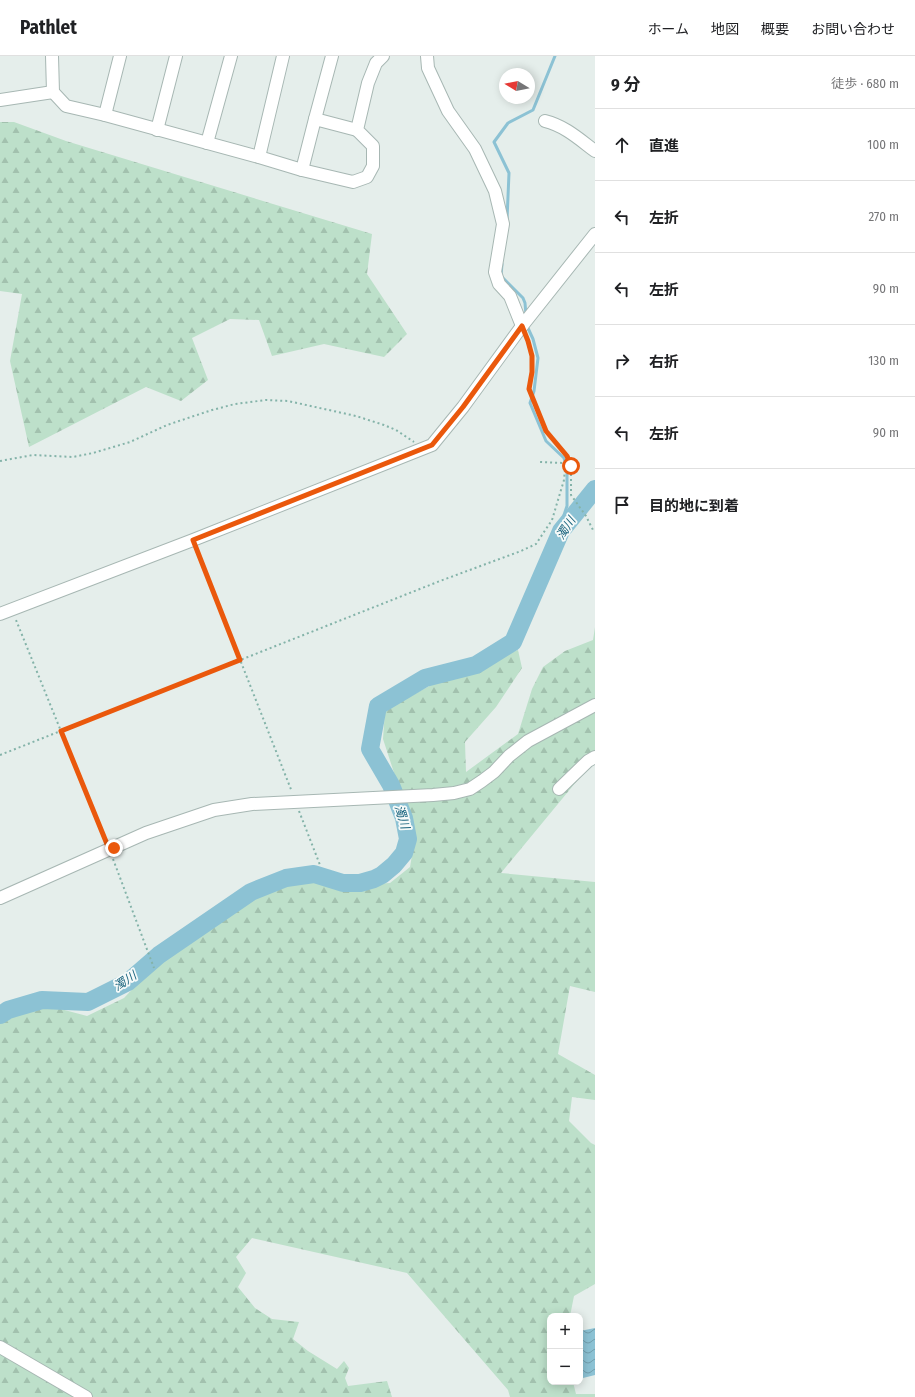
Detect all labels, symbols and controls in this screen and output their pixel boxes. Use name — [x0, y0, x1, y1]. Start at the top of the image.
text: Pathlet — [20, 16, 77, 39]
text: ホーム — [647, 21, 689, 38]
text: 地図 — [711, 21, 739, 38]
text: 概要 — [761, 21, 789, 38]
text: お問い合わせ — [811, 21, 895, 38]
north arrow — [499, 68, 535, 104]
text: 9 分 — [611, 74, 640, 95]
text: 徒歩 · 680 m — [831, 76, 899, 91]
icon: ahead — [611, 134, 633, 156]
text: 直進 — [649, 137, 679, 155]
text: 100 m — [867, 137, 899, 152]
icon: left — [611, 206, 633, 228]
text: 左折 — [649, 209, 679, 227]
text: 270 m — [868, 209, 899, 224]
icon: left — [611, 278, 633, 300]
text: 左折 — [649, 281, 679, 299]
text: 90 m — [873, 281, 899, 296]
icon: right — [611, 350, 633, 372]
text: 右折 — [649, 353, 679, 371]
text: 130 m — [868, 353, 899, 368]
icon: left — [611, 422, 633, 444]
text: 左折 — [649, 425, 679, 443]
text: 90 m — [873, 425, 899, 440]
route start — [562, 457, 580, 475]
icon: arrive — [611, 494, 633, 516]
text: 目的地に到着 — [649, 497, 739, 515]
water label: 濁川 — [554, 512, 579, 542]
water label: 濁川 — [392, 803, 413, 832]
route end — [105, 839, 123, 857]
water label: 濁川 — [111, 968, 141, 993]
map controls — [547, 1313, 583, 1385]
button: + — [547, 1313, 583, 1349]
button: − — [547, 1349, 583, 1385]

